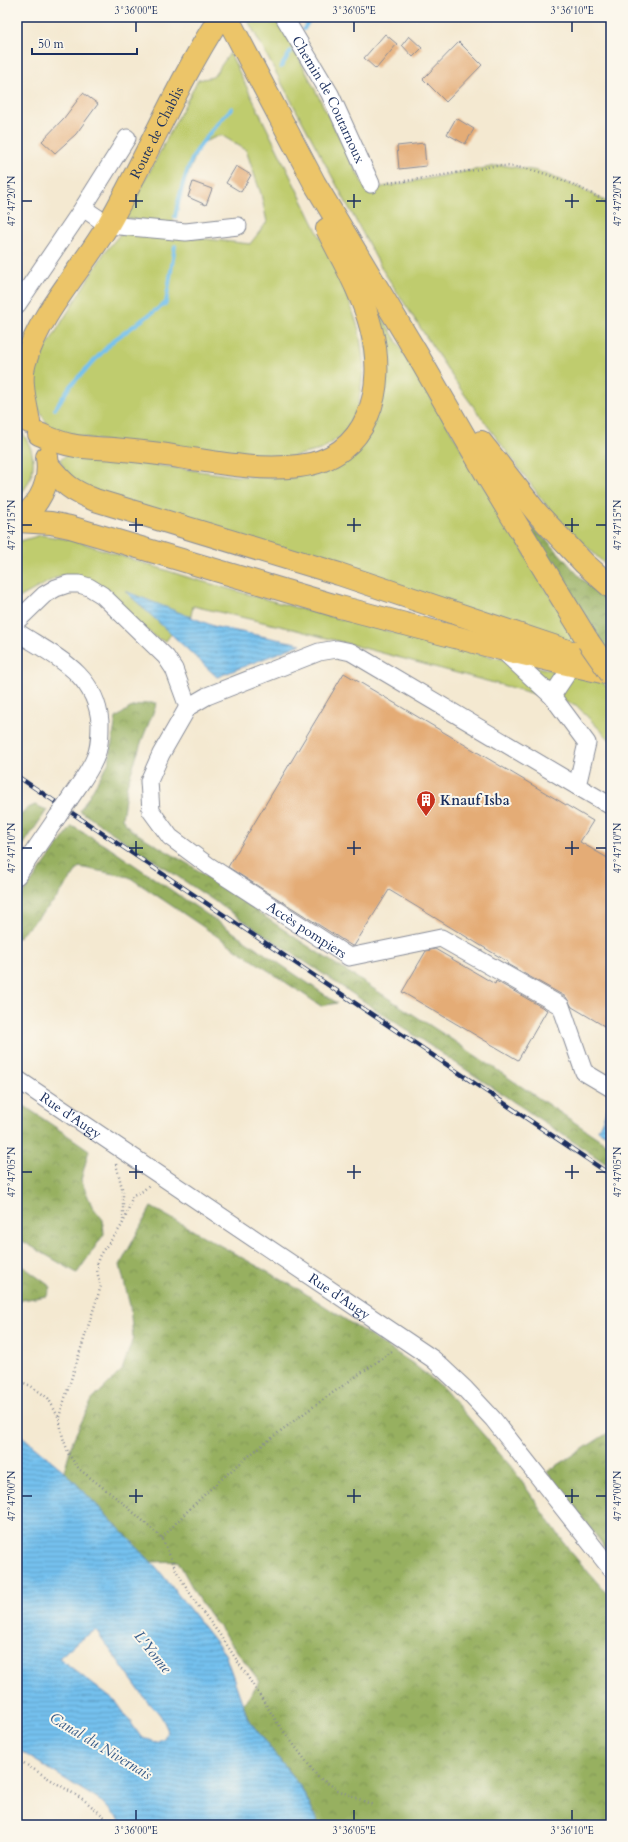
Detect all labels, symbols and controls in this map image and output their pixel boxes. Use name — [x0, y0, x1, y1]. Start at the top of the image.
text: 3°36'00"E — [114, 4, 158, 18]
text: 3°36'05"E — [332, 4, 376, 18]
text: 3°36'10"E — [550, 4, 594, 18]
scale bar — [32, 30, 137, 56]
street label: Chemin de Coutarnoux — [287, 32, 369, 167]
text: 50 m — [38, 36, 65, 52]
street label: Route de Chablis — [126, 83, 188, 182]
text: 47°47'20"N — [5, 175, 19, 226]
text: 47°47'20"N — [611, 175, 625, 226]
text: 47°47'15"N — [5, 499, 19, 550]
text: 47°47'15"N — [611, 499, 625, 550]
building icon: Knauf Isba — [415, 789, 437, 817]
place label: Knauf Isba — [440, 791, 510, 810]
text: 47°47'10"N — [5, 822, 19, 873]
text: 47°47'10"N — [611, 822, 625, 873]
street label: Accès pompiers — [263, 897, 351, 963]
street label: Rue d'Augy — [36, 1088, 106, 1144]
text: 47°47'05"N — [5, 1146, 19, 1197]
text: 47°47'05"N — [611, 1146, 625, 1197]
street label: Rue d'Augy — [305, 1269, 375, 1325]
text: 47°47'00"N — [5, 1470, 19, 1521]
text: 47°47'00"N — [611, 1470, 625, 1521]
water label: L'Yonne — [130, 1627, 176, 1678]
water label: Canal du Nivernais — [46, 1708, 156, 1784]
text: 3°36'00"E — [114, 1824, 158, 1838]
text: 3°36'05"E — [332, 1824, 376, 1838]
text: 3°36'10"E — [550, 1824, 594, 1838]

